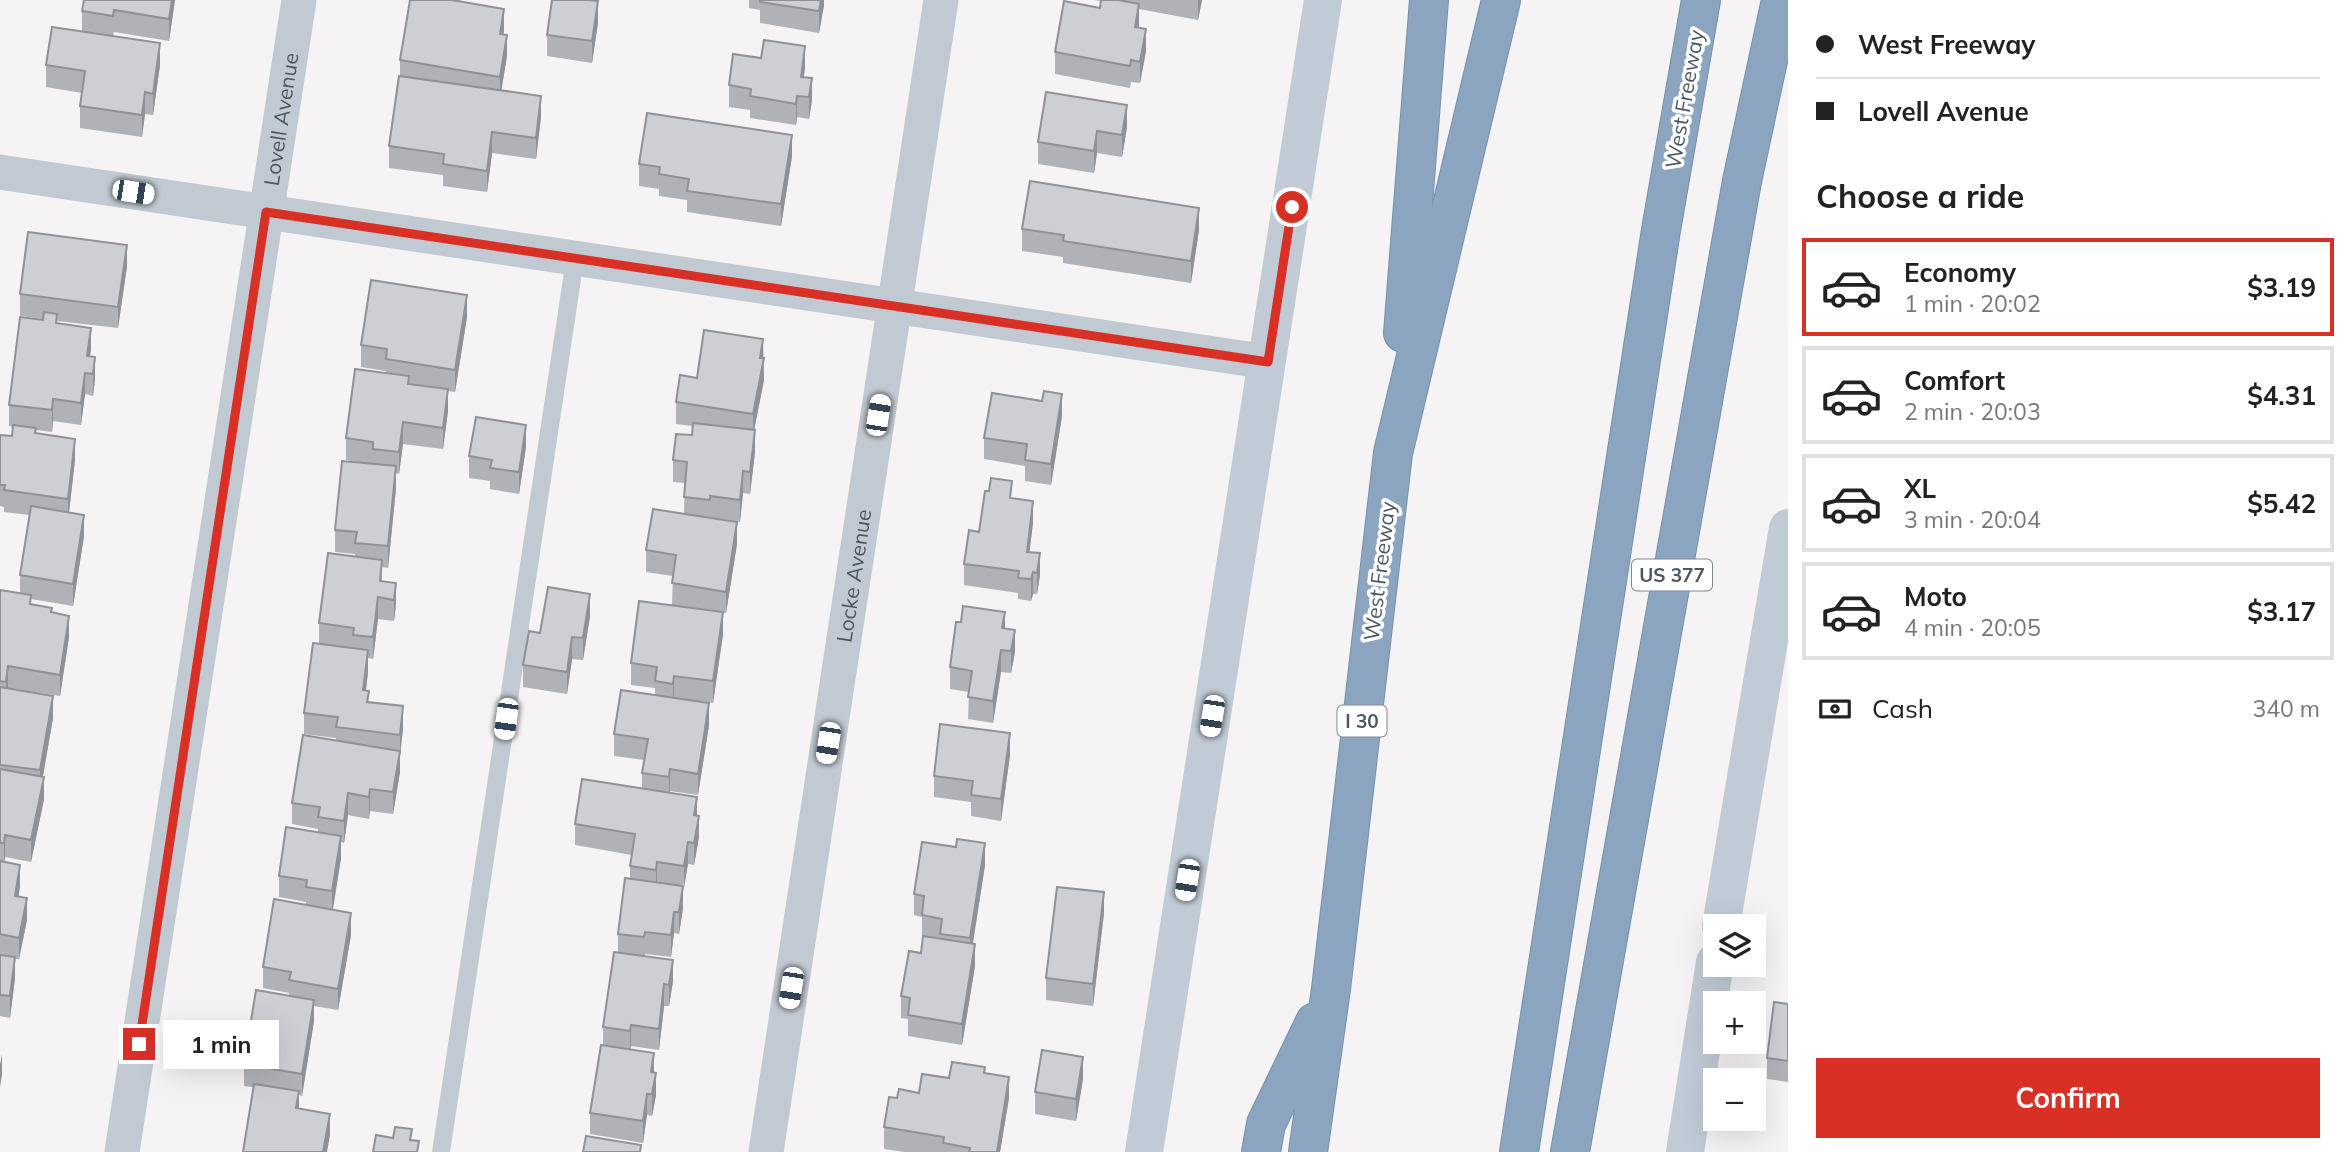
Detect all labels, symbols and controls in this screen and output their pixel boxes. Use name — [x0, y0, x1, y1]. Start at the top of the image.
street label: West Freeway — [1659, 28, 1709, 170]
text: West Freeway — [1858, 28, 2035, 61]
street label: Lovell Avenue — [258, 51, 304, 187]
text: Lovell Avenue — [1858, 95, 2029, 128]
text: Choose a ride — [1816, 176, 2024, 216]
car — [111, 178, 156, 206]
route start — [1276, 191, 1308, 223]
icon: car — [1820, 256, 1883, 319]
text: Economy — [1904, 256, 2016, 289]
text: $3.19 — [2247, 271, 2316, 304]
text: 1 min · 20:02 — [1904, 289, 2041, 318]
icon: car — [1820, 364, 1883, 427]
text: Comfort — [1904, 364, 2005, 397]
text: $4.31 — [2247, 379, 2316, 412]
car — [865, 393, 892, 437]
text: 2 min · 20:03 — [1904, 397, 2041, 426]
icon: car — [1820, 472, 1883, 535]
text: XL — [1904, 472, 1936, 505]
text: $5.42 — [2247, 487, 2316, 520]
street label: West Freeway — [1358, 500, 1400, 642]
text: 3 min · 20:04 — [1904, 505, 2041, 534]
street label: Locke Avenue — [831, 507, 877, 644]
road number: US 377 — [1632, 560, 1712, 590]
icon: car — [1820, 580, 1883, 643]
text: Moto — [1904, 580, 1967, 613]
text: $3.17 — [2247, 595, 2316, 628]
text: 4 min · 20:05 — [1904, 613, 2041, 642]
icon: cash — [1816, 690, 1854, 728]
text: Cash — [1872, 692, 1933, 725]
car — [1199, 694, 1226, 738]
text: 340 m — [2252, 694, 2320, 723]
car — [493, 697, 520, 741]
road number: I 30 — [1338, 706, 1386, 736]
car — [815, 721, 842, 765]
car — [1174, 858, 1201, 902]
map controls — [1703, 914, 1766, 1131]
button: layers — [1703, 914, 1766, 977]
car — [778, 966, 805, 1010]
button: + — [1703, 991, 1766, 1054]
callout: 1 min — [164, 1020, 279, 1068]
route end — [123, 1028, 155, 1060]
text: 1 min — [191, 1030, 251, 1059]
button: Confirm — [1816, 1058, 2320, 1138]
button: − — [1703, 1068, 1766, 1131]

